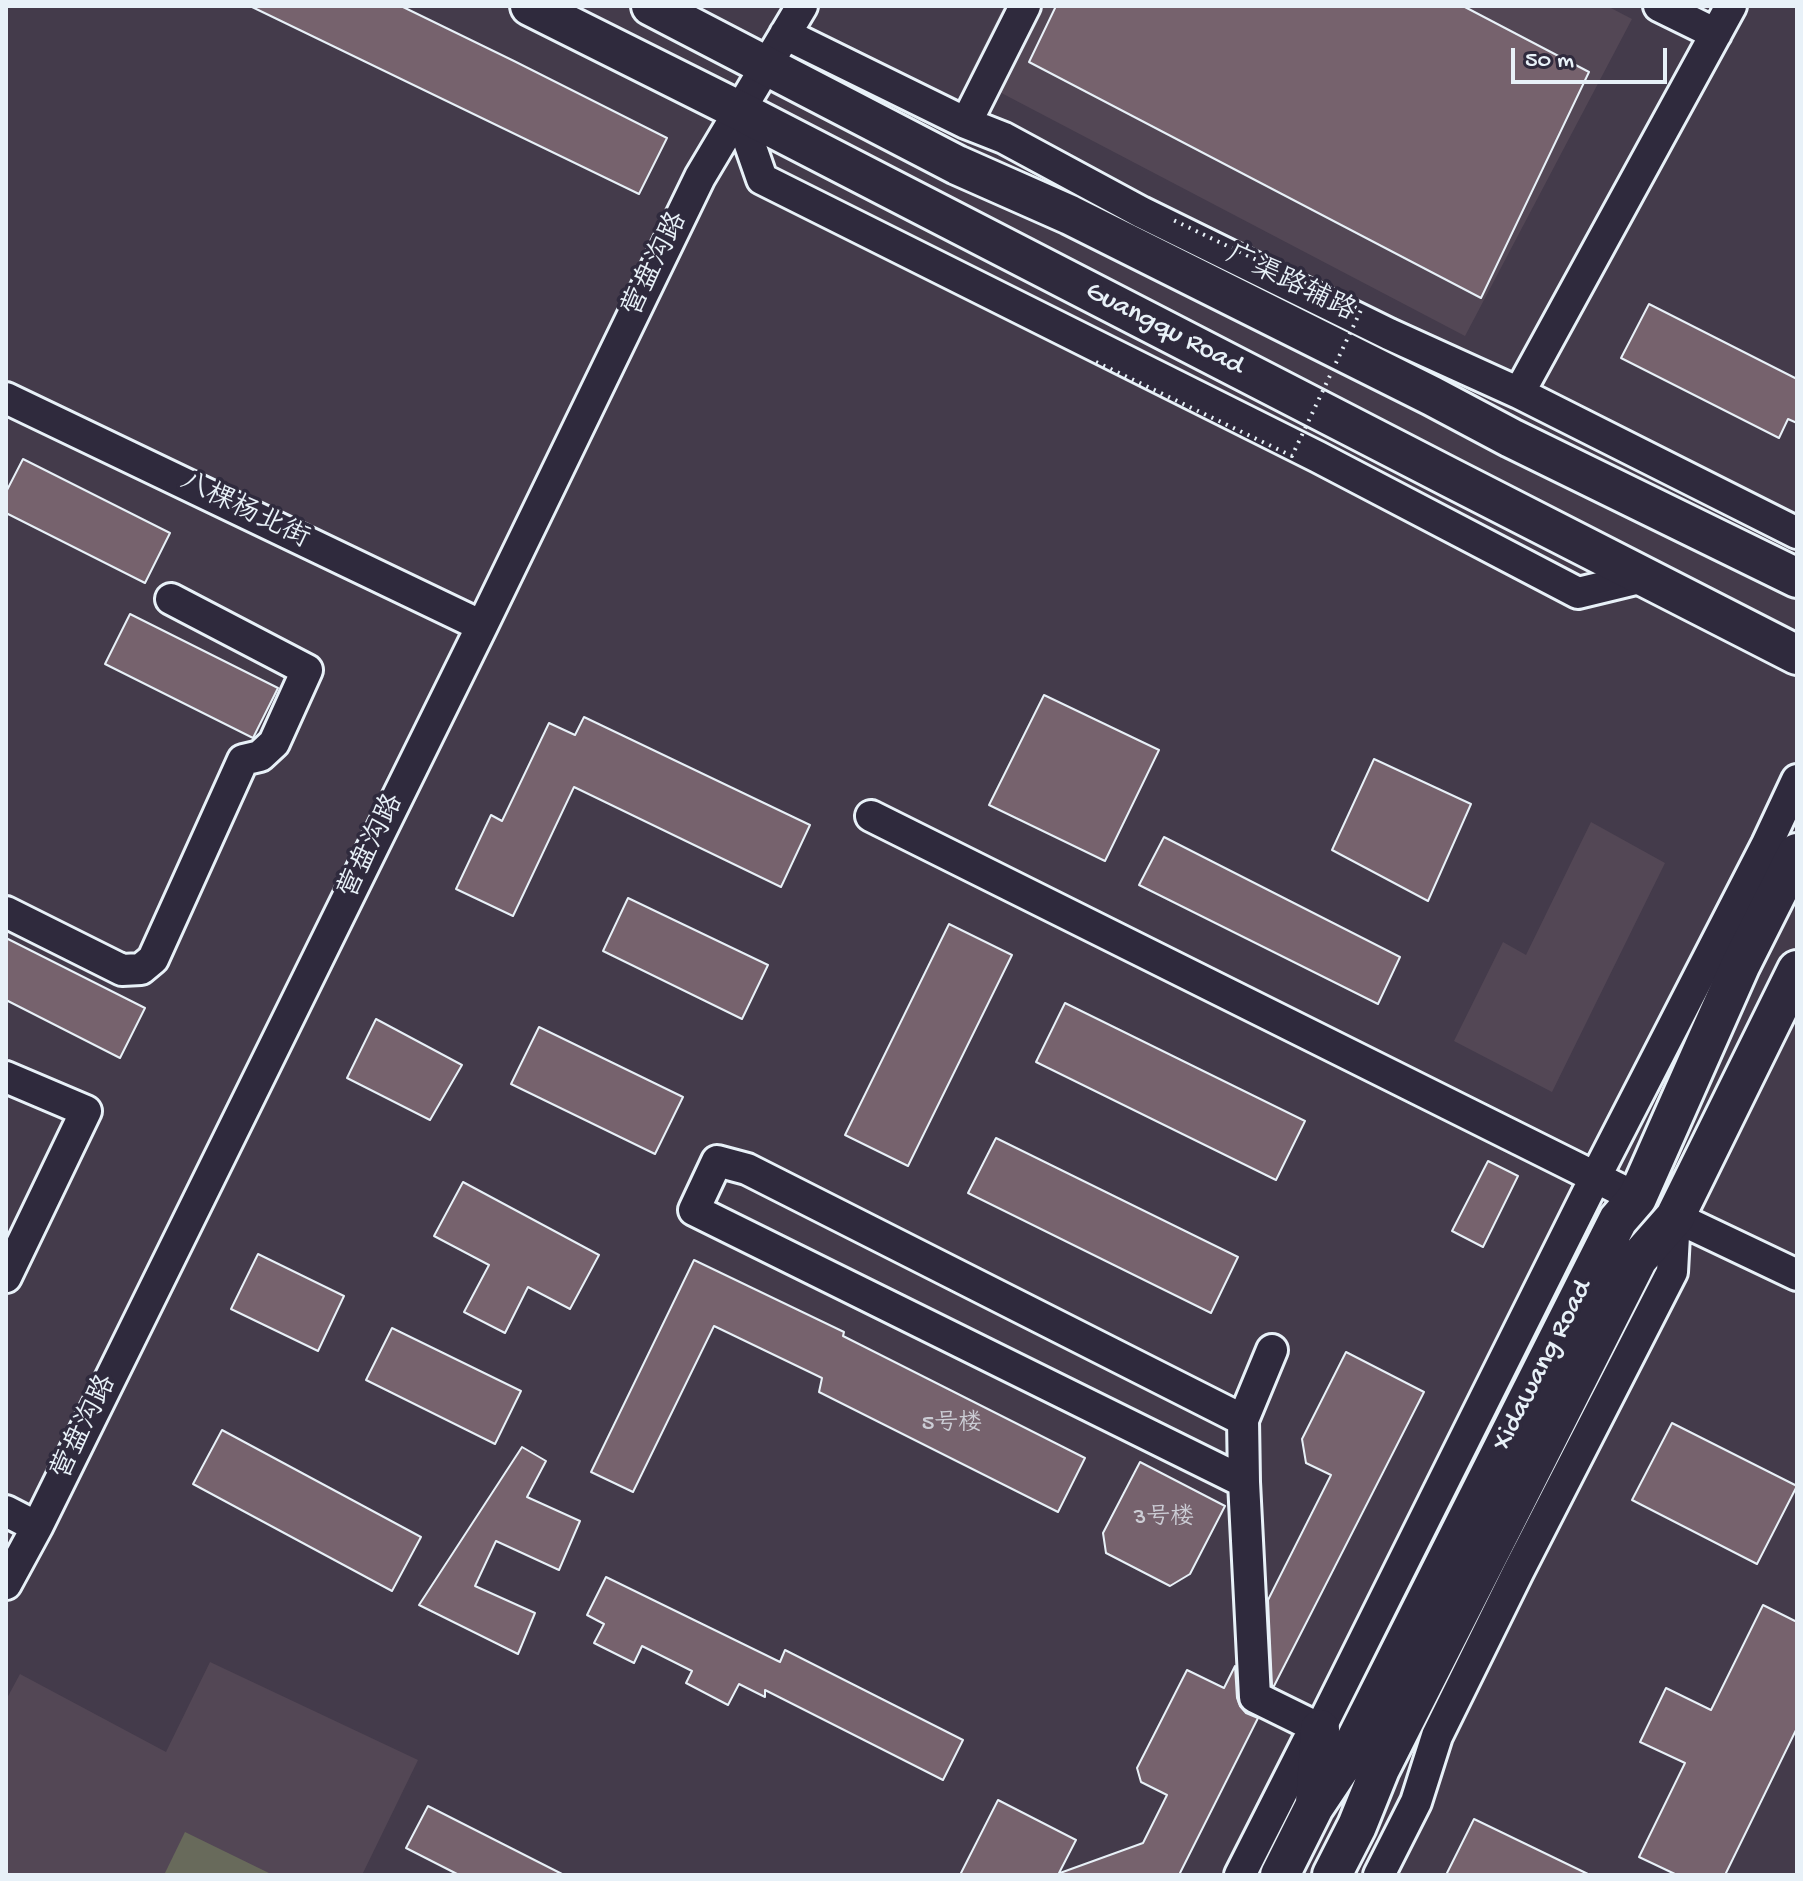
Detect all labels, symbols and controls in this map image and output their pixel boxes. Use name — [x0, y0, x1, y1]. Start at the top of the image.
scale bar — [1515, 32, 1671, 82]
text: 50 m — [1525, 47, 1574, 76]
street label: 营盘沟路 — [617, 207, 697, 323]
street label: 广渠路辅路 — [1220, 239, 1360, 331]
street label: Guangqu Road — [1079, 276, 1249, 384]
street label: 八棵杨北街 — [174, 466, 314, 558]
street label: 营盘沟路 — [333, 789, 413, 905]
street label: Xidawang Road — [1487, 1275, 1601, 1457]
street label: 营盘沟路 — [46, 1370, 126, 1486]
house number: 5号楼 — [922, 1411, 982, 1439]
house number: 3号楼 — [1134, 1505, 1194, 1533]

